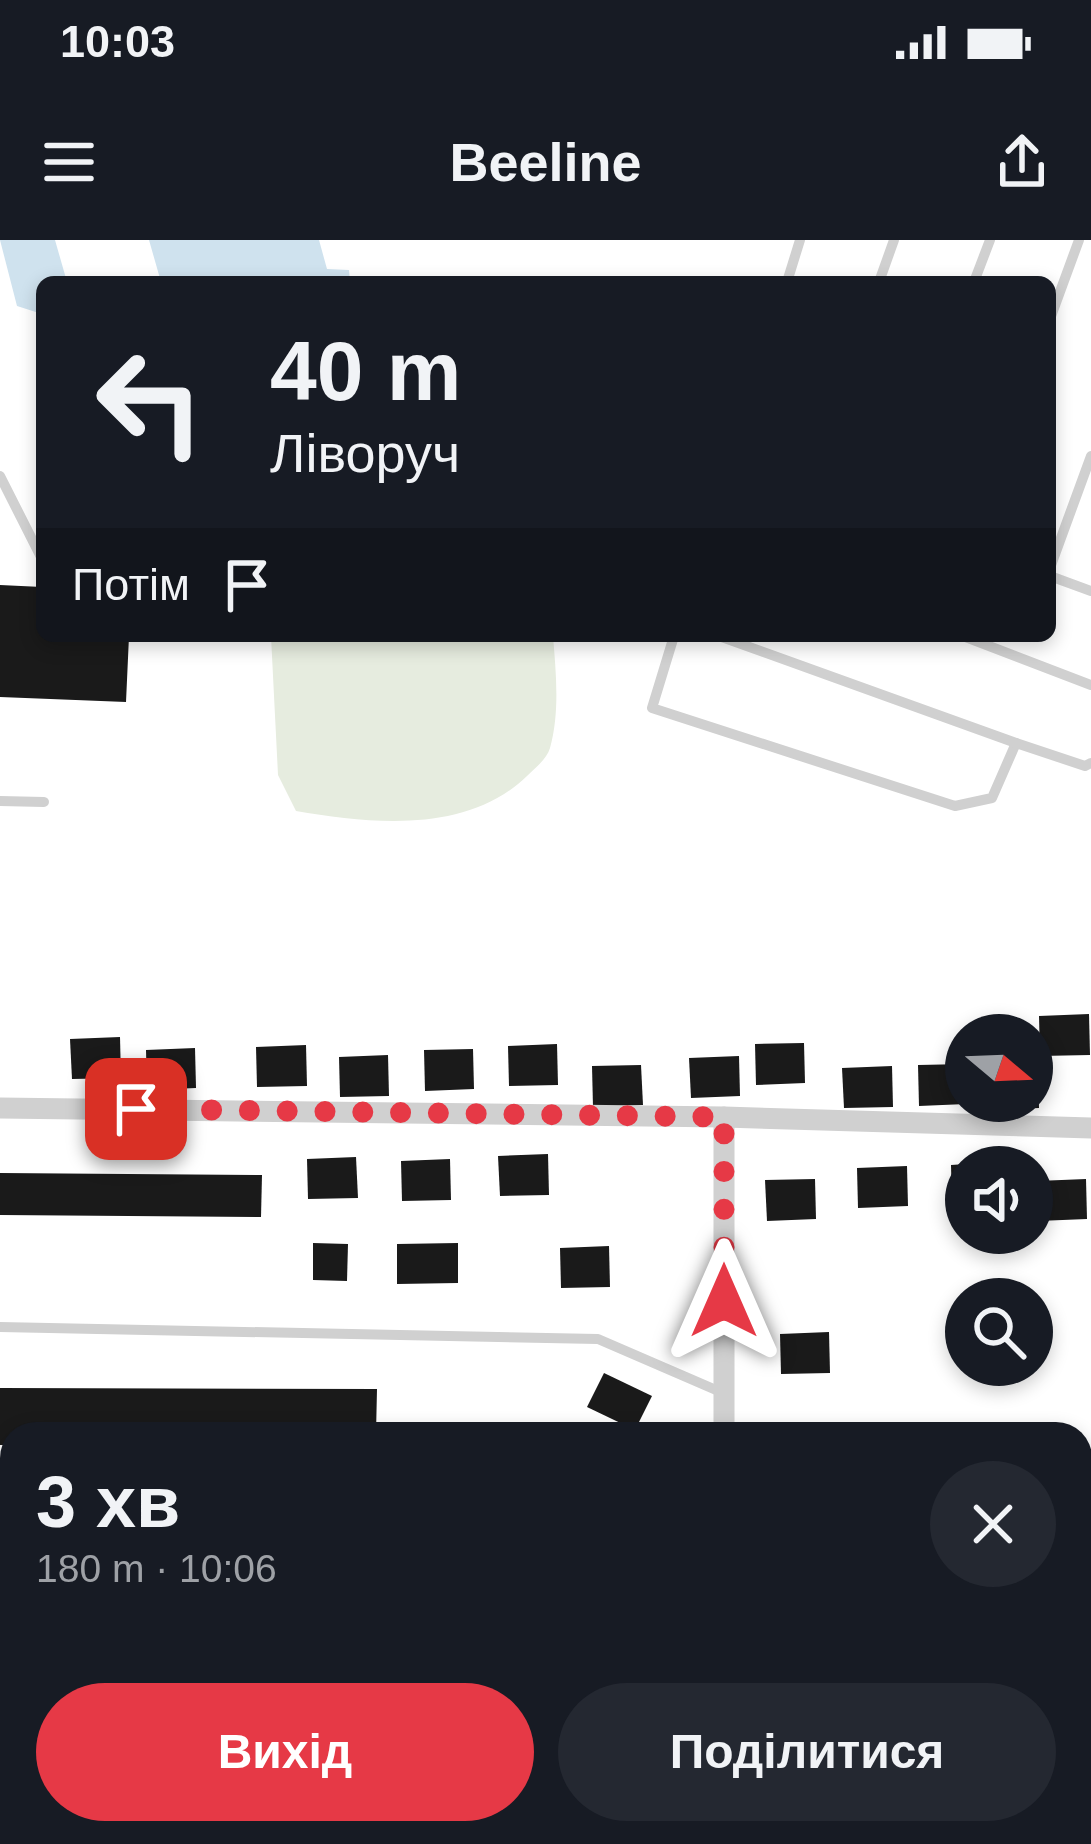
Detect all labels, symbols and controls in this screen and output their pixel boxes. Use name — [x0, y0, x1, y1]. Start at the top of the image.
text: 10:03 — [60, 16, 175, 67]
icon: menu — [36, 129, 102, 195]
icon: share — [989, 129, 1055, 195]
text: Beeline — [449, 132, 642, 192]
icon: left — [72, 324, 228, 480]
text: 40 m — [270, 324, 461, 418]
text: Ліворуч — [270, 423, 460, 483]
icon: arrive — [214, 552, 280, 618]
text: Потім — [72, 559, 190, 610]
north arrow — [945, 1014, 1053, 1122]
map controls — [945, 1014, 1053, 1386]
pin — [85, 1058, 187, 1160]
icon: arrive — [103, 1076, 169, 1142]
button: sound — [945, 1146, 1053, 1254]
position arrow — [661, 1238, 787, 1364]
button: search — [945, 1278, 1053, 1386]
button: close — [930, 1461, 1056, 1587]
text: 3 хв — [36, 1462, 180, 1542]
text: 180 m · 10:06 — [36, 1547, 277, 1590]
button: Вихід — [36, 1683, 534, 1821]
button: Поділитися — [558, 1683, 1056, 1821]

